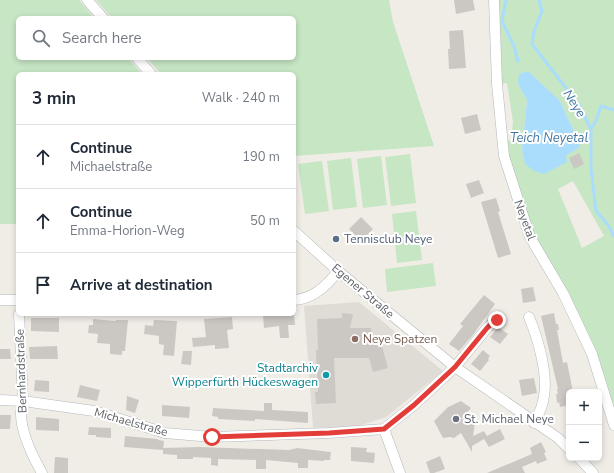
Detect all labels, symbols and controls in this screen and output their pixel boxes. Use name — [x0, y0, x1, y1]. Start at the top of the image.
search box — [16, 16, 296, 60]
icon: search — [30, 27, 52, 49]
text: Search here — [62, 28, 142, 48]
water label: Neye — [558, 86, 590, 121]
text: 3 min — [32, 87, 76, 110]
text: Walk · 240 m — [202, 89, 280, 107]
water label: Teich Neyetal — [510, 129, 589, 147]
text: Continue — [70, 138, 132, 158]
icon: ahead — [32, 146, 54, 168]
text: 190 m — [242, 148, 280, 166]
text: Michaelstraße — [70, 158, 152, 176]
street label: Neyetal — [510, 198, 540, 243]
text: Continue — [70, 202, 132, 222]
icon: ahead — [32, 210, 54, 232]
text: 50 m — [250, 212, 280, 230]
text: Emma-Horion-Weg — [70, 222, 185, 240]
place label: Tennisclub Neye — [344, 231, 432, 247]
marker: Tennisclub Neye — [331, 234, 341, 244]
street label: Egener Straße — [328, 260, 398, 322]
icon: arrive — [32, 274, 54, 296]
text: Arrive at destination — [70, 275, 213, 295]
route end — [488, 311, 506, 329]
street label: Bernhardstraße — [12, 329, 30, 413]
place label: Neye Spatzen — [363, 331, 437, 347]
marker: Neye Spatzen — [350, 334, 360, 344]
place label: Stadtarchiv Wipperfürth Hückeswagen — [172, 360, 319, 390]
marker: Stadtarchiv Wipperfürth Hückeswagen — [321, 370, 331, 380]
map controls — [566, 389, 602, 461]
button: + — [566, 389, 602, 425]
street label: Michaelstraße — [92, 404, 170, 440]
place label: St. Michael Neye — [464, 411, 554, 427]
marker: St. Michael Neye — [451, 414, 461, 424]
button: − — [566, 425, 602, 461]
route start — [203, 428, 221, 446]

